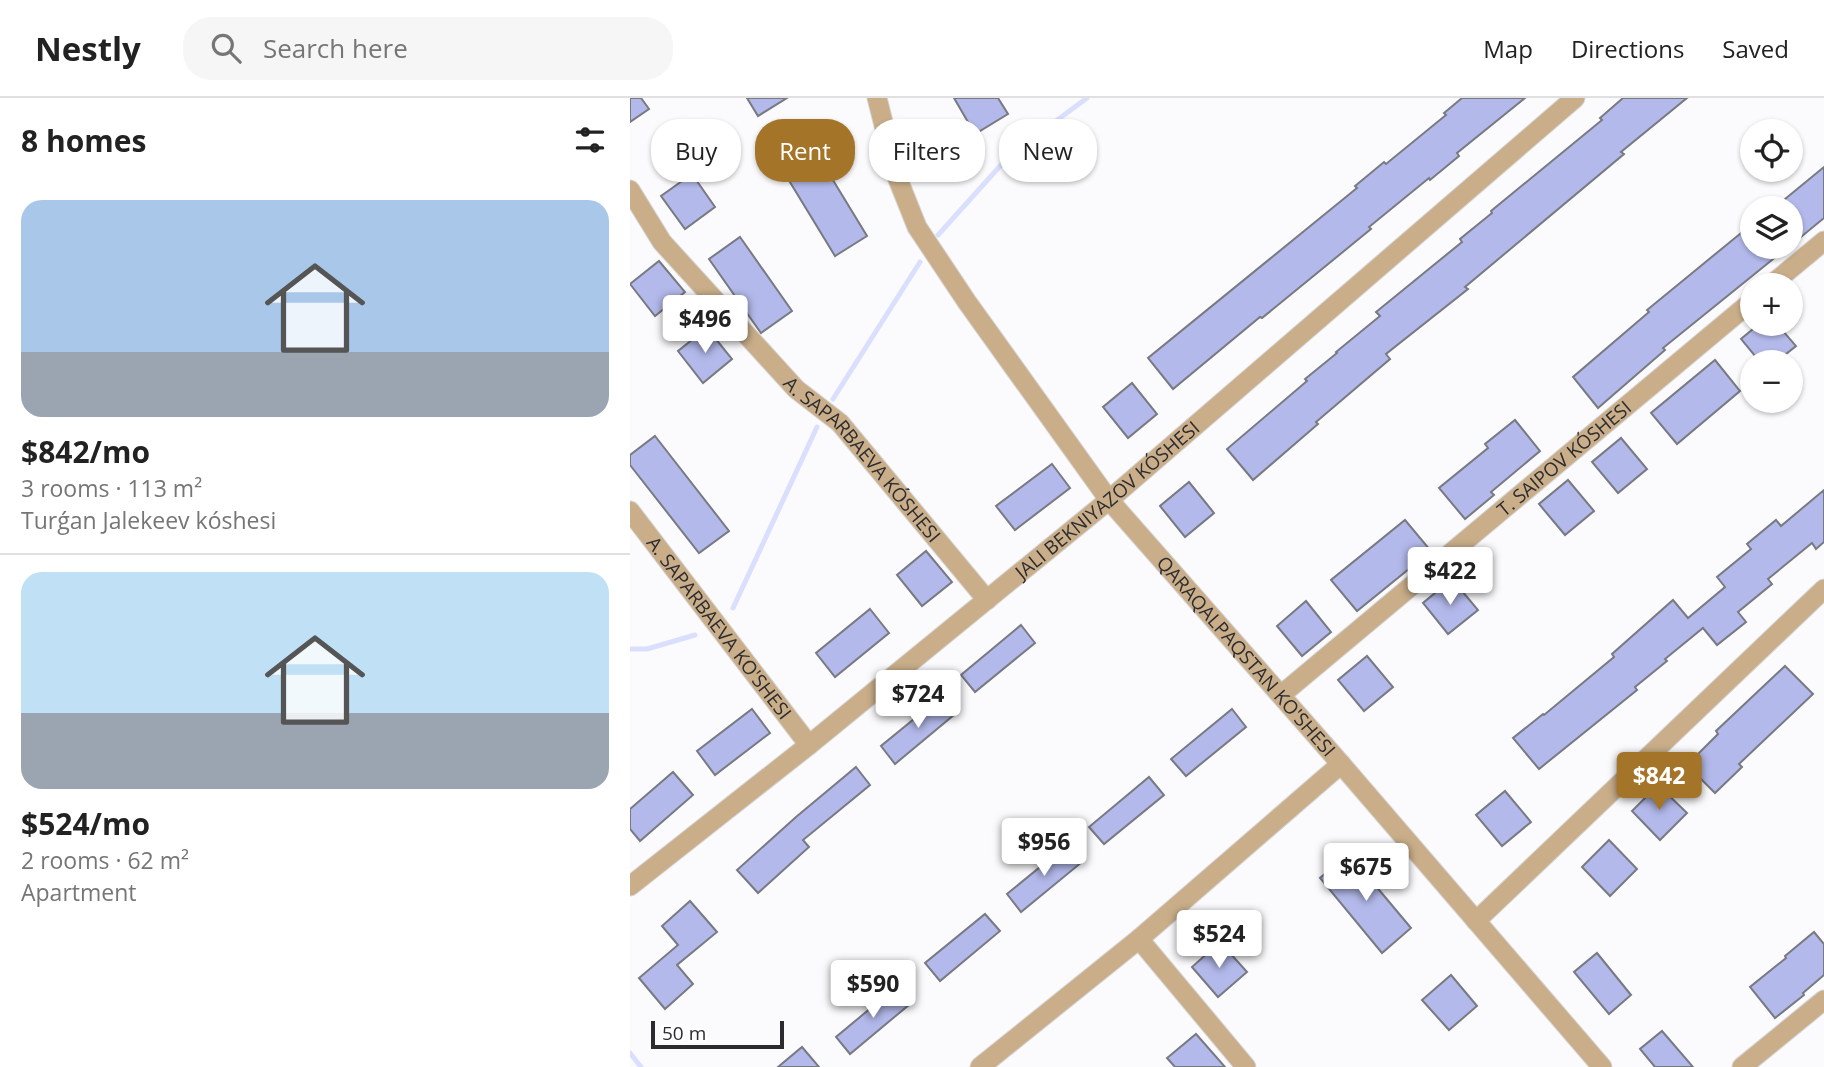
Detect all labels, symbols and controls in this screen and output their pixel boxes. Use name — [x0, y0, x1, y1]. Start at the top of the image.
search box — [183, 17, 673, 80]
text: Nestly — [35, 26, 141, 71]
icon: search — [207, 29, 245, 67]
text: Search here — [263, 30, 408, 66]
text: Map — [1483, 32, 1533, 65]
text: Directions — [1571, 32, 1684, 65]
text: Saved — [1722, 32, 1789, 65]
chip: Buy — [651, 119, 741, 182]
chip: Rent — [755, 119, 855, 182]
chip: Filters — [869, 119, 985, 182]
chip: New — [999, 119, 1097, 182]
map controls — [1740, 119, 1803, 413]
button: locate — [1740, 119, 1803, 182]
text: 8 homes — [21, 120, 146, 161]
icon: filters — [571, 121, 609, 159]
button: layers — [1740, 196, 1803, 259]
icon: home — [252, 245, 378, 371]
button: + — [1740, 273, 1803, 336]
pin: $496 — [664, 296, 746, 355]
text: $496 — [679, 302, 731, 334]
button: − — [1740, 350, 1803, 413]
street label: A. SAPARBAEVA KÓSHESI — [778, 371, 947, 548]
street label: T. SAIPOV KÓSHESI — [1491, 394, 1637, 522]
street label: JALI BEKNIYAZOV KÓSHESI — [1008, 415, 1205, 586]
text: $842/mo — [21, 431, 150, 472]
text: 3 rooms · 113 m² — [21, 472, 202, 504]
text: Turǵan Jalekeev kóshesi — [21, 504, 276, 536]
street label: A. SAPARBAEVA KO'SHESI — [641, 531, 798, 725]
pin: $422 — [1409, 547, 1491, 607]
street label: QARAQALPAQSTAN KO'SHESI — [1151, 550, 1341, 762]
text: $422 — [1424, 554, 1476, 586]
icon: home — [252, 617, 378, 743]
pin: $724 — [877, 670, 959, 730]
text: $724 — [892, 677, 944, 709]
pin: $842 — [1618, 752, 1700, 812]
text: $842 — [1633, 759, 1685, 791]
text: $524/mo — [21, 803, 150, 844]
pin: $956 — [1003, 818, 1085, 878]
text: $956 — [1018, 825, 1070, 857]
text: 2 rooms · 62 m² — [21, 844, 189, 876]
pin: $675 — [1325, 844, 1407, 903]
text: $675 — [1340, 850, 1392, 882]
text: Apartment — [21, 876, 137, 908]
pin: $524 — [1178, 910, 1260, 970]
text: $524 — [1193, 917, 1245, 949]
pin: $590 — [832, 960, 914, 1020]
text: $590 — [847, 967, 899, 999]
scale bar — [651, 1018, 784, 1050]
text: 50 m — [662, 1020, 706, 1046]

